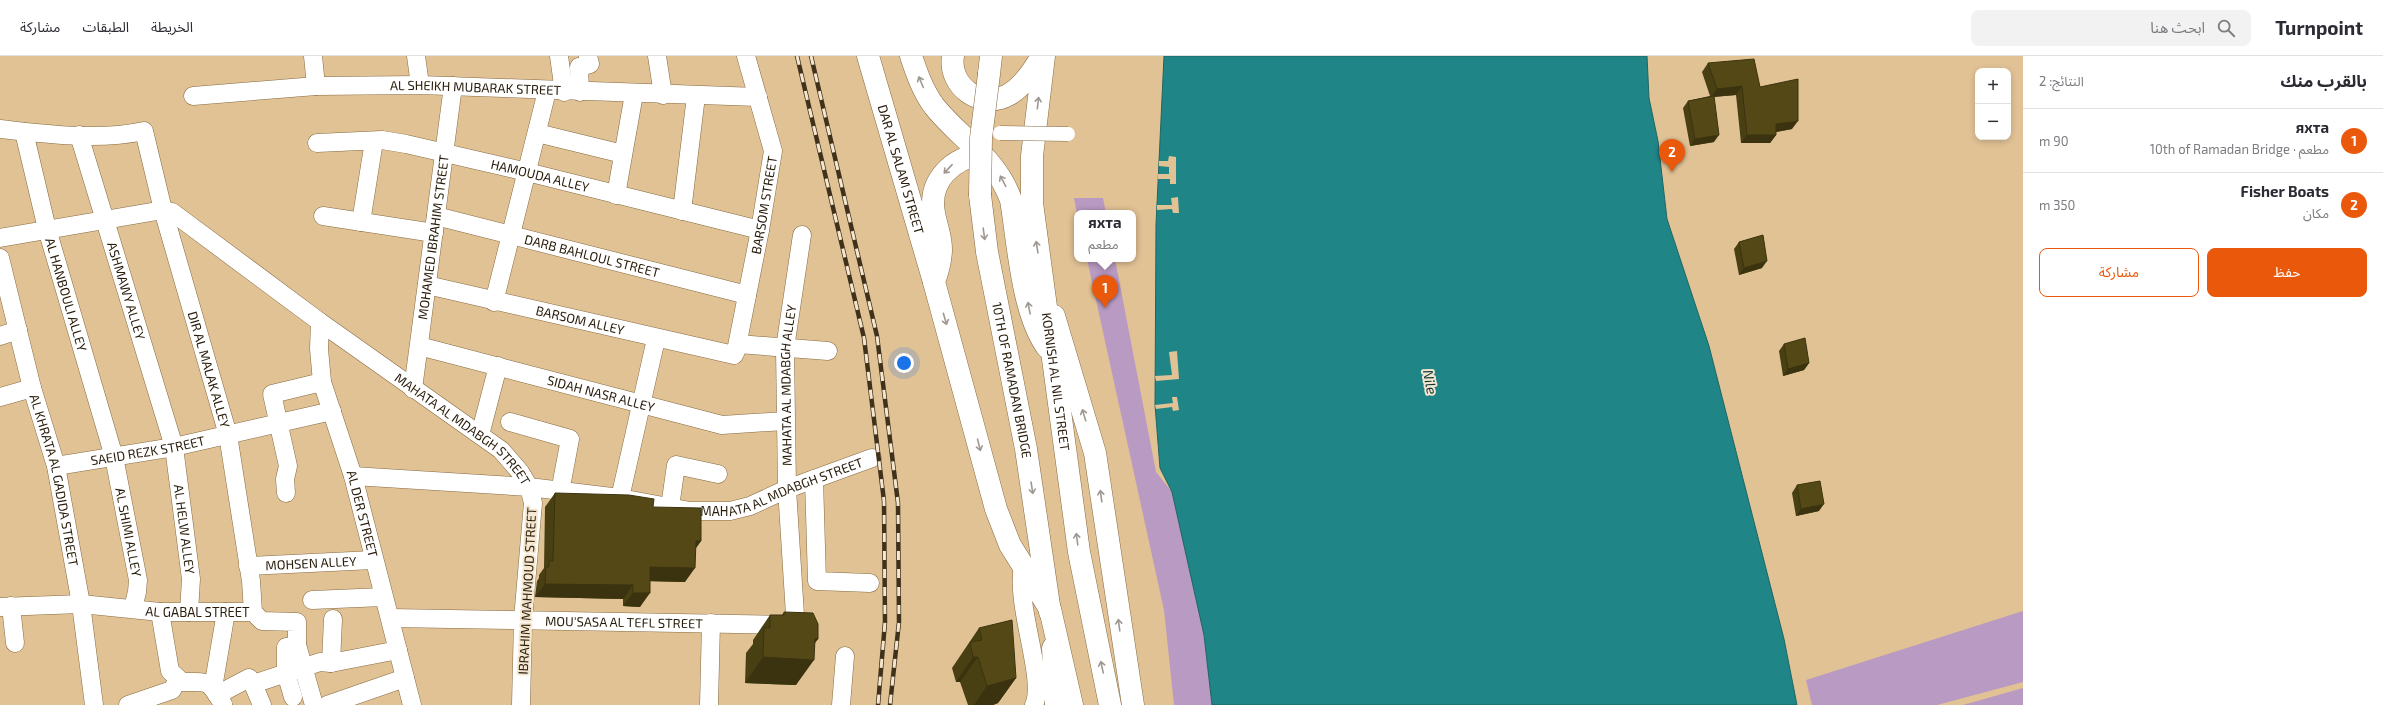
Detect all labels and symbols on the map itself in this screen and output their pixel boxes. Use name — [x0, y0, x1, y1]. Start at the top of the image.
one-way arrow — [916, 76, 924, 88]
street label: AL SHEIKH MUBARAK STREET — [390, 77, 562, 98]
one-way arrow — [1034, 97, 1042, 110]
street label: DAR AL SALAM STREET — [875, 103, 928, 236]
pin: 2 — [1659, 139, 1685, 172]
street label: MOHAMED IBRAHIM STREET — [414, 153, 452, 321]
street label: BARSOM STREET — [747, 154, 780, 256]
street label: HAMOUDA ALLEY — [489, 156, 591, 195]
one-way arrow — [943, 164, 952, 174]
one-way arrow — [998, 175, 1006, 187]
one-way arrow — [980, 227, 988, 240]
street label: DARB BAHLOUL STREET — [523, 231, 662, 281]
street label: AL HANBOULI ALLEY — [42, 236, 91, 354]
street label: ASHMAWY ALLEY — [104, 240, 149, 342]
one-way arrow — [1033, 240, 1041, 253]
pin: 1 — [1092, 275, 1118, 308]
street label: 10TH OF RAMADAN BRIDGE — [989, 301, 1035, 459]
street label: BARSOM ALLEY — [534, 302, 626, 338]
one-way arrow — [1025, 302, 1033, 315]
street label: MAHATA AL MDABGH ALLEY — [777, 303, 800, 466]
street label: DIR AL MALAK ALLEY — [185, 309, 234, 430]
street label: KORNISH AL NIL STREET — [1039, 311, 1073, 452]
one-way arrow — [942, 312, 949, 325]
your location — [894, 353, 914, 373]
water label: Nile — [1420, 368, 1441, 396]
street label: MAHATA AL MDABGH STREET — [392, 369, 534, 488]
street label: SIDAH NASR ALLEY — [546, 372, 657, 415]
street label: AL KHRATA AL GADIDA STREET — [26, 392, 82, 568]
one-way arrow — [1080, 409, 1087, 422]
street label: SAEID REZK STREET — [89, 432, 207, 468]
one-way arrow — [976, 438, 983, 451]
street label: MAHATA AL MDABGH STREET — [700, 454, 865, 519]
street label: AL DER STREET — [344, 468, 382, 559]
one-way arrow — [1028, 481, 1036, 494]
street label: AL HELW ALLEY — [171, 483, 198, 576]
street label: AL SHIMI ALLEY — [112, 486, 145, 579]
one-way arrow — [1097, 490, 1105, 503]
street label: IBRAHIM MAHMOUD STREET — [515, 507, 539, 675]
one-way arrow — [1073, 533, 1081, 546]
street label: MOHSEN ALLEY — [265, 553, 357, 573]
street label: AL GABAL STREET — [145, 603, 250, 620]
street label: MOU'SASA AL TEFL STREET — [545, 613, 703, 631]
one-way arrow — [1115, 619, 1123, 632]
one-way arrow — [1098, 661, 1106, 674]

